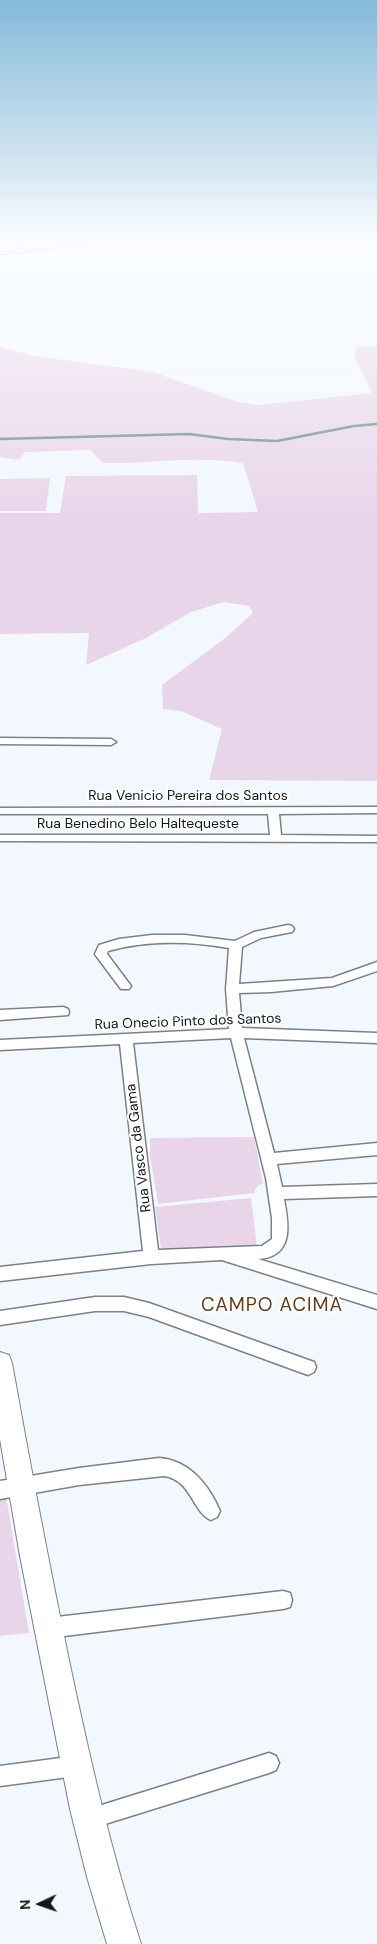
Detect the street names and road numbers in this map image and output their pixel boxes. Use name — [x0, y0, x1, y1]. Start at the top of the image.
street label: Rua Venicio Pereira dos Santos — [88, 788, 288, 804]
street label: Rua Benedino Belo Haltequeste — [37, 816, 239, 832]
street label: Rua Onecio Pinto dos Santos — [94, 1010, 282, 1034]
street label: Rua Vasco da Gama — [123, 1083, 155, 1213]

